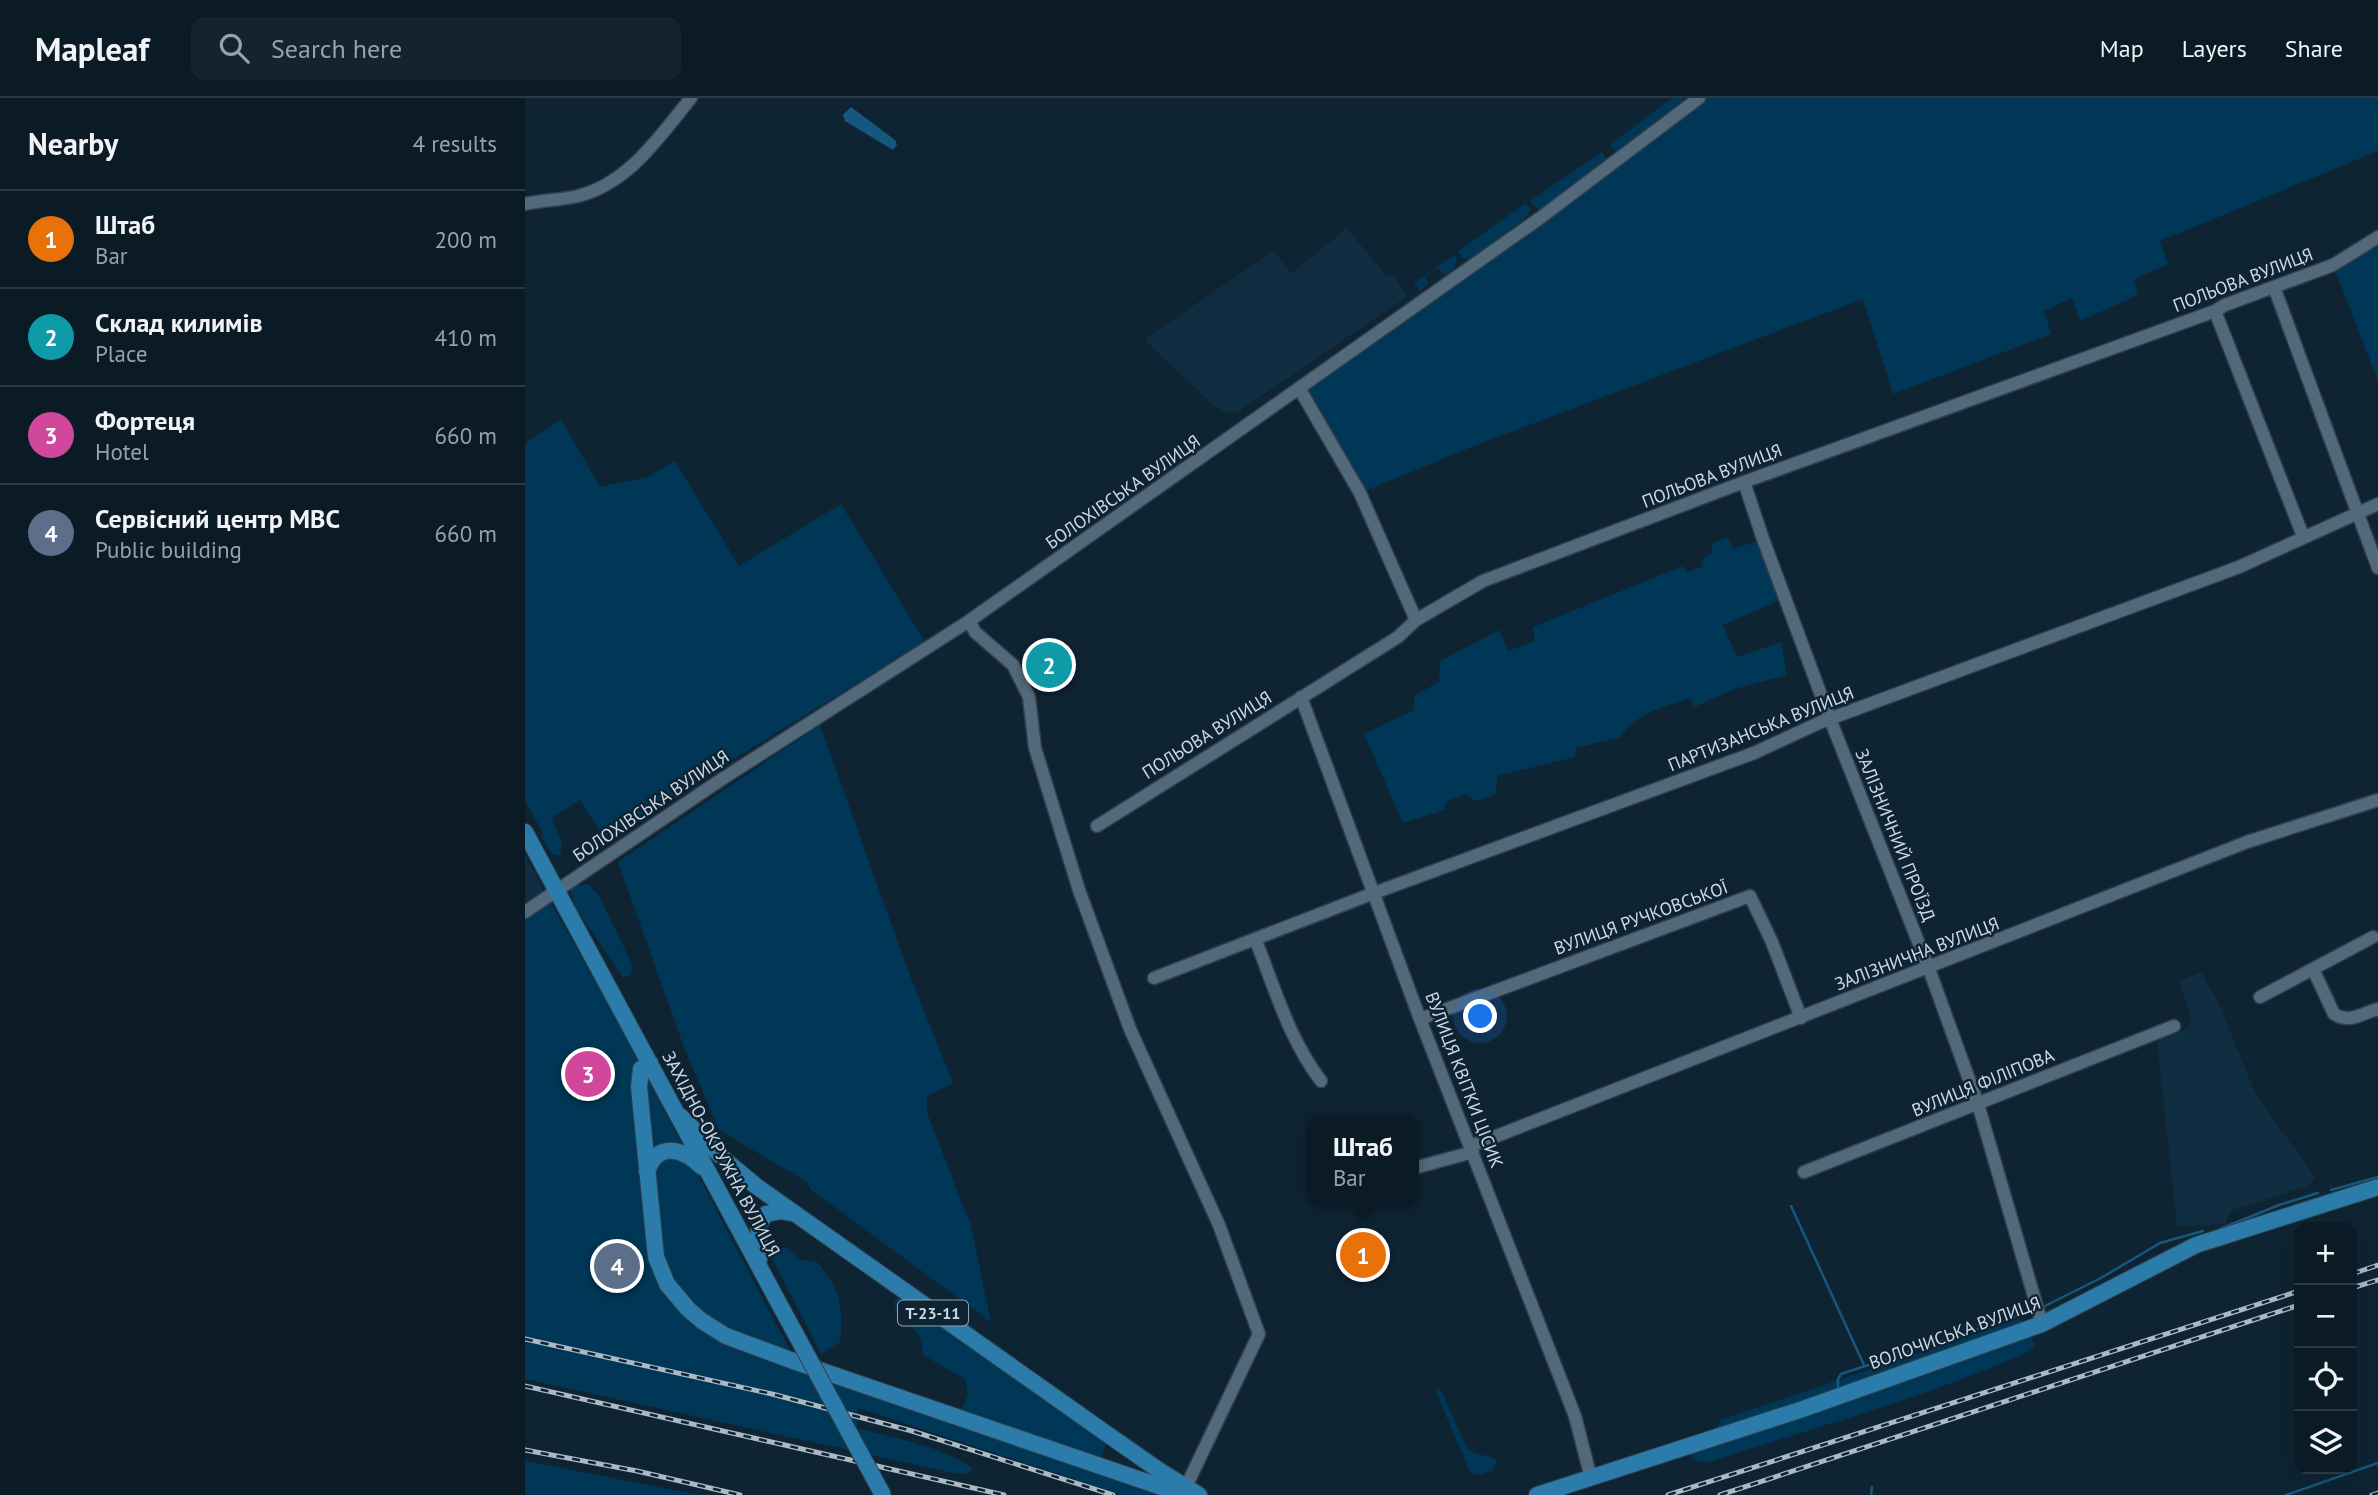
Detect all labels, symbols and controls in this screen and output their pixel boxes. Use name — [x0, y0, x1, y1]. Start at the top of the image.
search box — [191, 17, 681, 80]
text: Mapleaf — [35, 27, 149, 70]
icon: search — [215, 29, 253, 67]
text: Search here — [271, 32, 402, 65]
text: Map — [2100, 33, 2144, 64]
text: Layers — [2182, 33, 2247, 64]
text: Share — [2285, 33, 2343, 64]
text: Nearby — [28, 124, 118, 163]
text: 4 results — [413, 129, 497, 158]
text: Штаб — [95, 208, 155, 241]
text: 1 — [44, 225, 58, 254]
text: 200 m — [435, 225, 497, 254]
text: Bar — [95, 241, 128, 270]
street label: ПОЛЬОВА ВУЛИЦЯ — [2169, 242, 2316, 317]
text: Склад килимів — [95, 306, 263, 339]
text: 2 — [44, 323, 58, 352]
text: 410 m — [435, 323, 497, 352]
text: Place — [95, 339, 148, 368]
text: Фортеця — [95, 404, 195, 437]
text: 3 — [44, 421, 58, 450]
text: 660 m — [435, 421, 497, 450]
street label: БОЛОХІВСЬКА ВУЛИЦЯ — [1041, 429, 1205, 554]
text: Hotel — [95, 437, 149, 466]
street label: ПОЛЬОВА ВУЛИЦЯ — [1638, 438, 1785, 513]
text: Сервісний центр МВС — [95, 502, 340, 535]
text: 4 — [44, 519, 58, 548]
text: 660 m — [435, 519, 497, 548]
text: Public building — [95, 535, 242, 564]
pin: 2 — [1026, 639, 1072, 691]
street label: ПАРТИЗАНСЬКА ВУЛИЦЯ — [1664, 681, 1857, 776]
street label: ПОЛЬОВА ВУЛИЦЯ — [1138, 685, 1276, 784]
street label: БОЛОХІВСЬКА ВУЛИЦЯ — [568, 745, 733, 867]
street label: ЗАЛІЗНИЧНИЙ ПРОЇЗД — [1850, 745, 1941, 924]
street label: ВУЛИЦЯ РУЧКОВСЬКОЇ — [1551, 875, 1731, 960]
street label: ЗАЛІЗНИЧНА ВУЛИЦЯ — [1831, 912, 2002, 996]
street label: ВУЛИЦЯ КВІТКИ ЦІСИК — [1420, 989, 1509, 1171]
your location — [1463, 999, 1497, 1033]
street label: ВУЛИЦЯ ФІЛІПОВА — [1908, 1043, 2058, 1122]
street label: ЗАХІДНО-ОКРУЖНА ВУЛИЦЯ — [657, 1047, 785, 1260]
pin: 3 — [565, 1048, 611, 1100]
popup — [1307, 1115, 1419, 1206]
text: Штаб — [1333, 1130, 1393, 1163]
text: Bar — [1333, 1163, 1366, 1192]
map controls — [2294, 1222, 2357, 1474]
button: + — [2294, 1222, 2357, 1285]
pin: 1 — [1340, 1229, 1386, 1281]
pin: 4 — [594, 1240, 640, 1292]
button: − — [2294, 1285, 2357, 1348]
street label: ВОЛОЧИСЬКА ВУЛИЦЯ — [1866, 1291, 2044, 1374]
road number: Т-23-11 — [898, 1301, 968, 1326]
button: locate — [2294, 1348, 2357, 1411]
button: layers — [2294, 1411, 2357, 1474]

